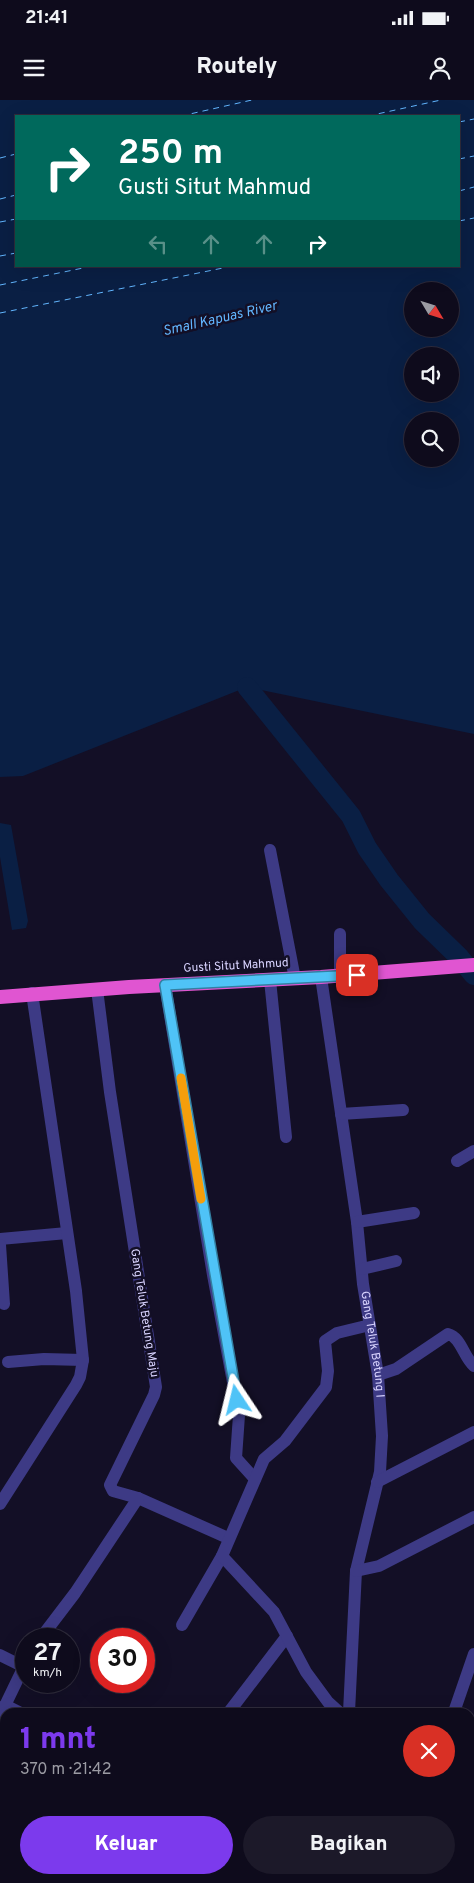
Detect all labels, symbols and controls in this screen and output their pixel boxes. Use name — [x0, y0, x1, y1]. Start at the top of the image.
text: 21:41 — [25, 6, 69, 30]
icon: menu — [20, 54, 48, 82]
text: Routely — [197, 54, 277, 81]
icon: person — [426, 54, 454, 82]
text: 250 m — [118, 132, 223, 176]
icon: right — [35, 135, 100, 200]
text: Gusti Situt Mahmud — [118, 175, 311, 202]
icon: left — [144, 230, 172, 258]
icon: ahead — [197, 230, 225, 258]
icon: ahead — [250, 230, 278, 258]
icon: right — [303, 230, 331, 258]
north arrow — [404, 282, 459, 338]
map controls — [404, 282, 459, 467]
water label: Small Kapuas River — [161, 297, 280, 340]
button: sound — [404, 347, 459, 402]
button: search — [404, 412, 459, 467]
pin — [336, 954, 378, 996]
street label: Gusti Situt Mahmud — [183, 955, 289, 977]
icon: arrive — [343, 961, 371, 989]
street label: Gang Teluk Betung Maju — [126, 1248, 162, 1378]
street label: Gang Teluk Betung I — [356, 1290, 387, 1398]
position arrow — [210, 1373, 262, 1425]
speed limit sign: 30 — [90, 1628, 155, 1693]
text: 27 — [33, 1638, 62, 1670]
text: km/h — [33, 1665, 62, 1681]
text: 1 mnt — [20, 1722, 96, 1759]
button: close — [403, 1725, 455, 1777]
text: 370 m · 21:42 — [20, 1760, 112, 1780]
button: Keluar — [20, 1816, 233, 1874]
button: Bagikan — [243, 1816, 455, 1874]

